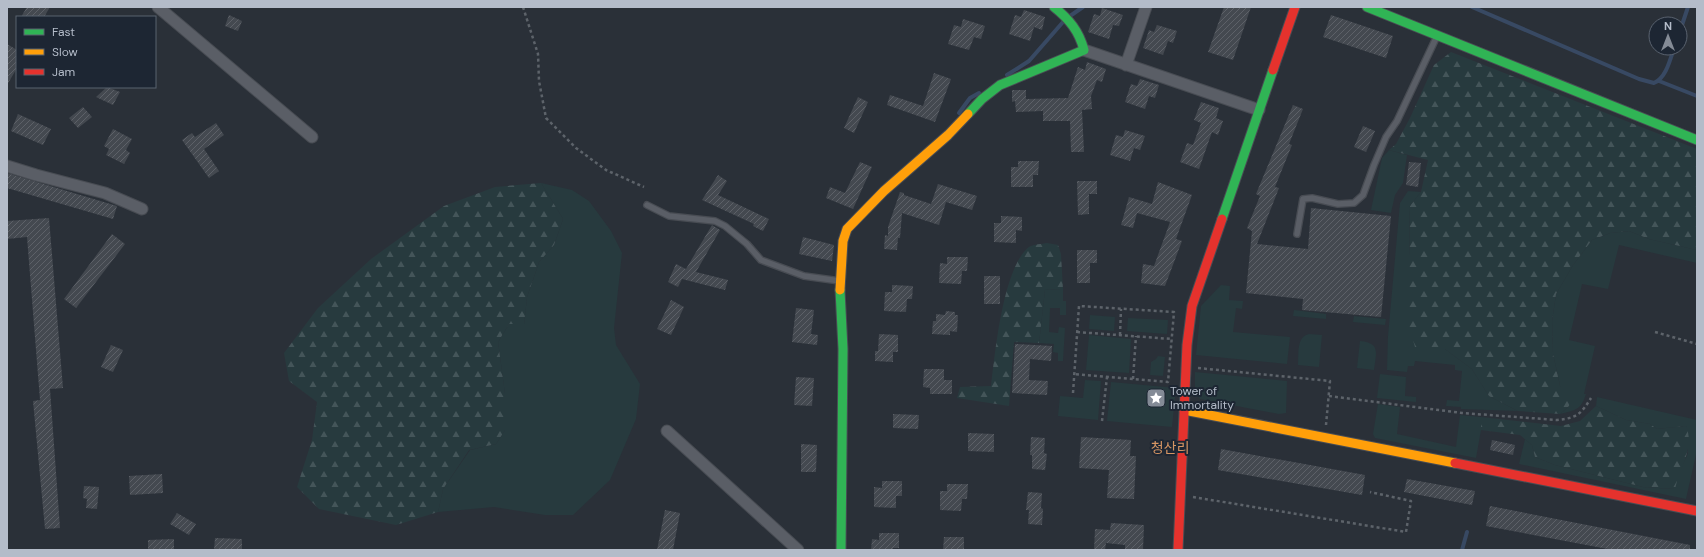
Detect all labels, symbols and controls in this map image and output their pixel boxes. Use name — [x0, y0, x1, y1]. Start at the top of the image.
legend — [16, 16, 156, 88]
north arrow — [1648, 16, 1688, 56]
text: N — [1664, 19, 1672, 33]
text: Fast — [52, 24, 75, 40]
text: Slow — [52, 44, 78, 60]
text: Jam — [52, 64, 75, 80]
place label: Tower of Immortality — [1170, 383, 1234, 413]
place icon: Tower of Immortality — [1145, 387, 1167, 409]
district label: 청산리 — [1151, 439, 1189, 457]

